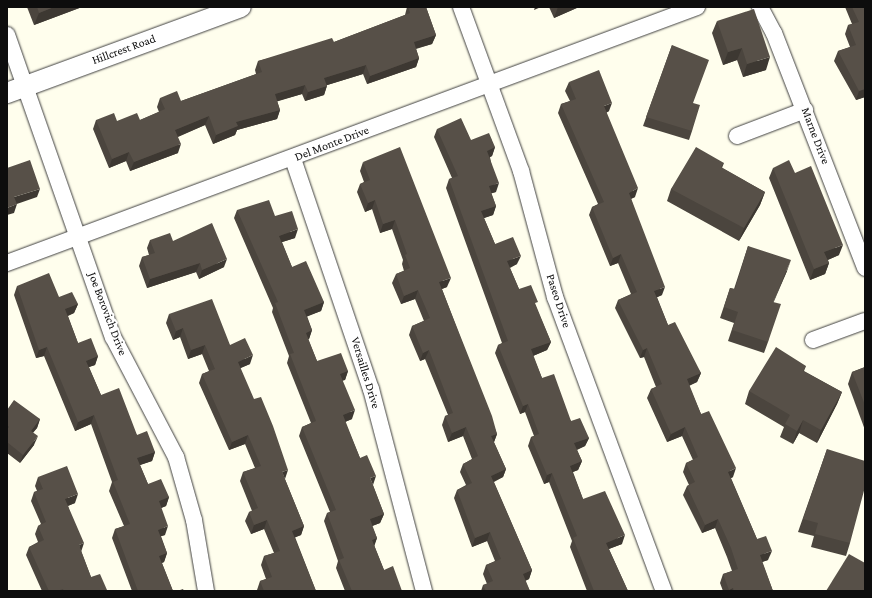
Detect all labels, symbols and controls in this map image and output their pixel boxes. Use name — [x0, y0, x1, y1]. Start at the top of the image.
street label: Hillcrest Road — [90, 32, 158, 68]
street label: Marne Drive — [798, 105, 832, 167]
street label: Del Monte Drive — [293, 123, 371, 165]
street label: Joe Borovich Drive — [85, 270, 129, 358]
street label: Paseo Drive — [543, 272, 573, 330]
street label: Versailles Drive — [347, 336, 383, 410]

